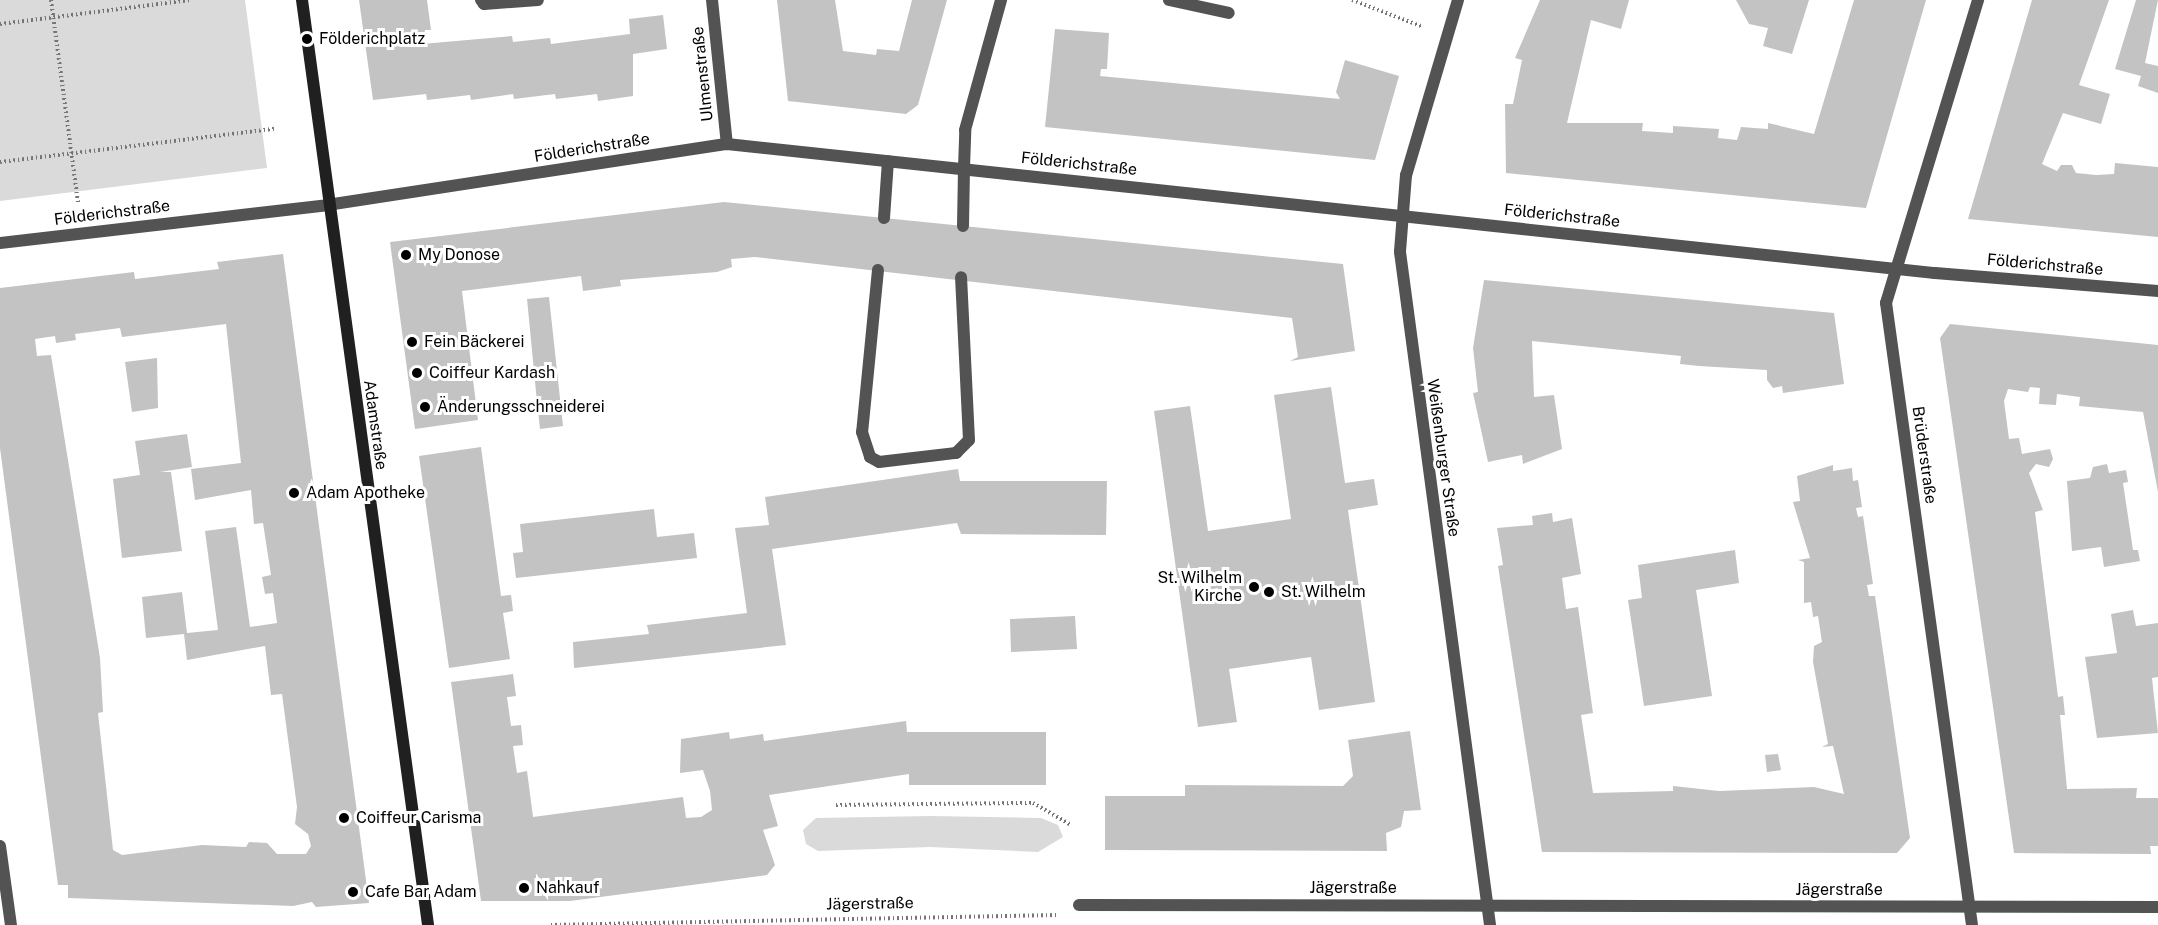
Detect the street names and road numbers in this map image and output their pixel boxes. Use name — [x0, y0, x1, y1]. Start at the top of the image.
street label: Ulmenstraße — [688, 26, 718, 122]
street label: Földerichstraße — [533, 129, 651, 167]
street label: Földerichstraße — [1020, 148, 1138, 180]
street label: Földerichstraße — [53, 196, 171, 230]
street label: Földerichstraße — [1503, 200, 1621, 232]
street label: Földerichstraße — [1986, 250, 2104, 280]
street label: Weißenburger Straße — [1422, 378, 1464, 538]
street label: Adamstraße — [359, 379, 391, 471]
street label: Brüderstraße — [1908, 405, 1940, 505]
street label: Jägerstraße — [1309, 878, 1397, 898]
street label: Jägerstraße — [1795, 880, 1883, 900]
street label: Jägerstraße — [826, 894, 914, 914]

